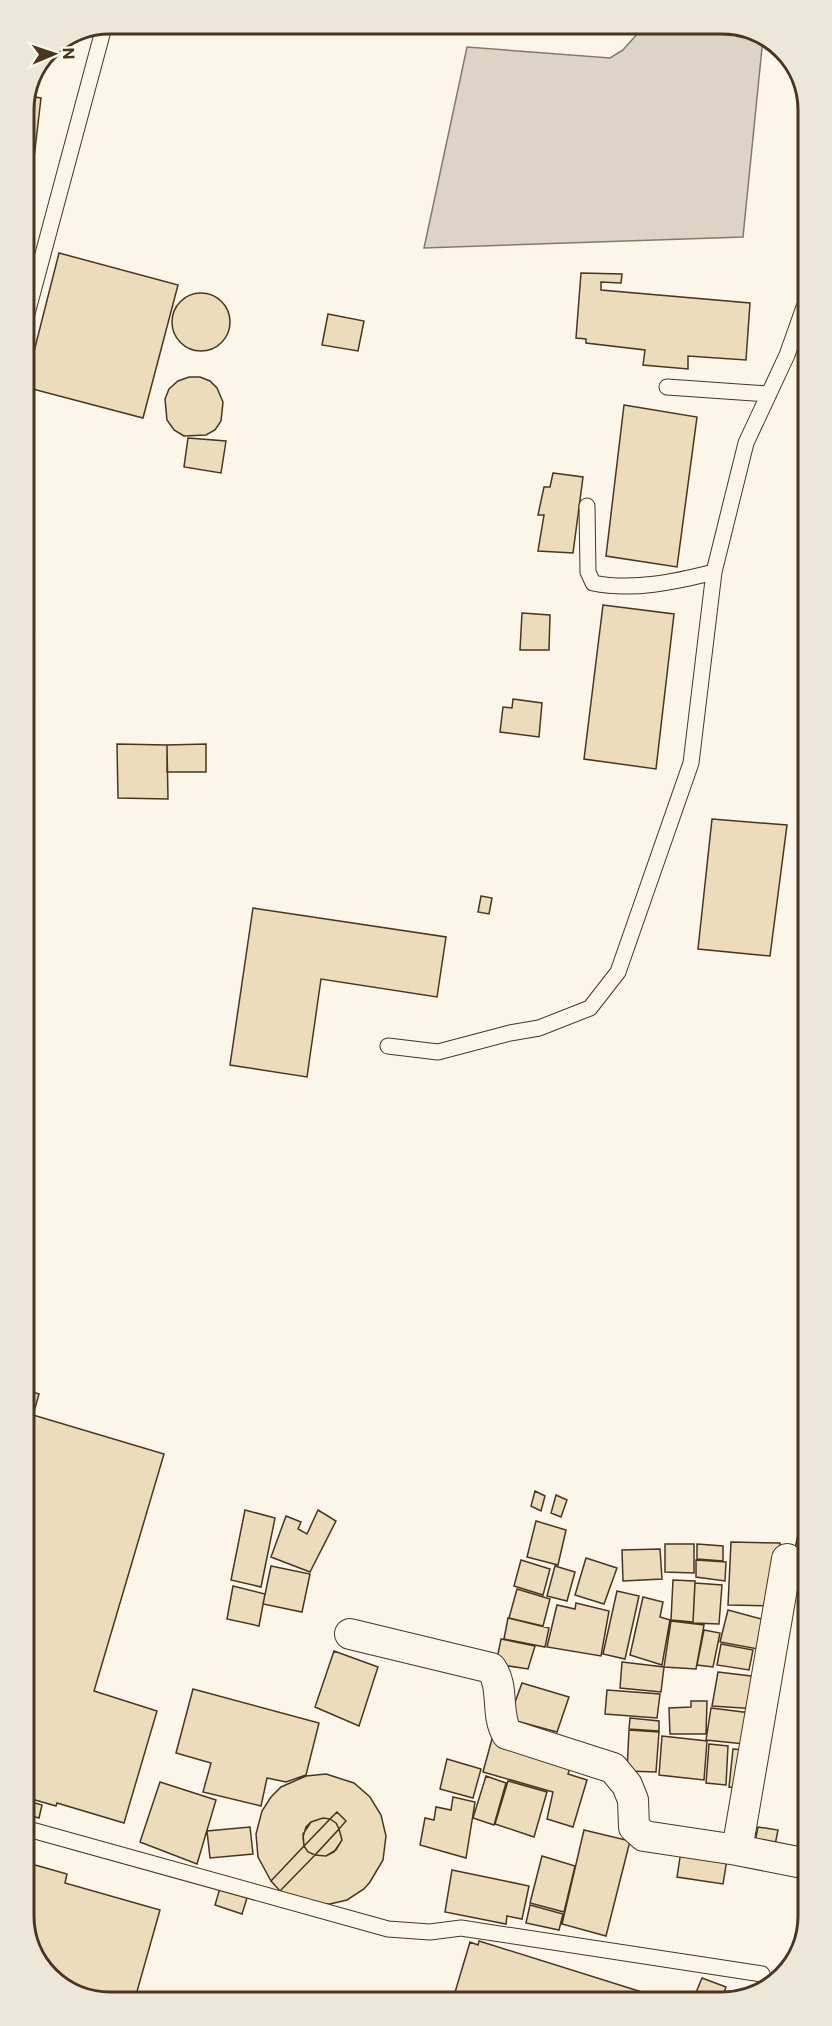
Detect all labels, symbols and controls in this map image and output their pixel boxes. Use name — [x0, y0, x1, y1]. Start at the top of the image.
north arrow — [24, 24, 84, 84]
text: N — [60, 47, 79, 60]

